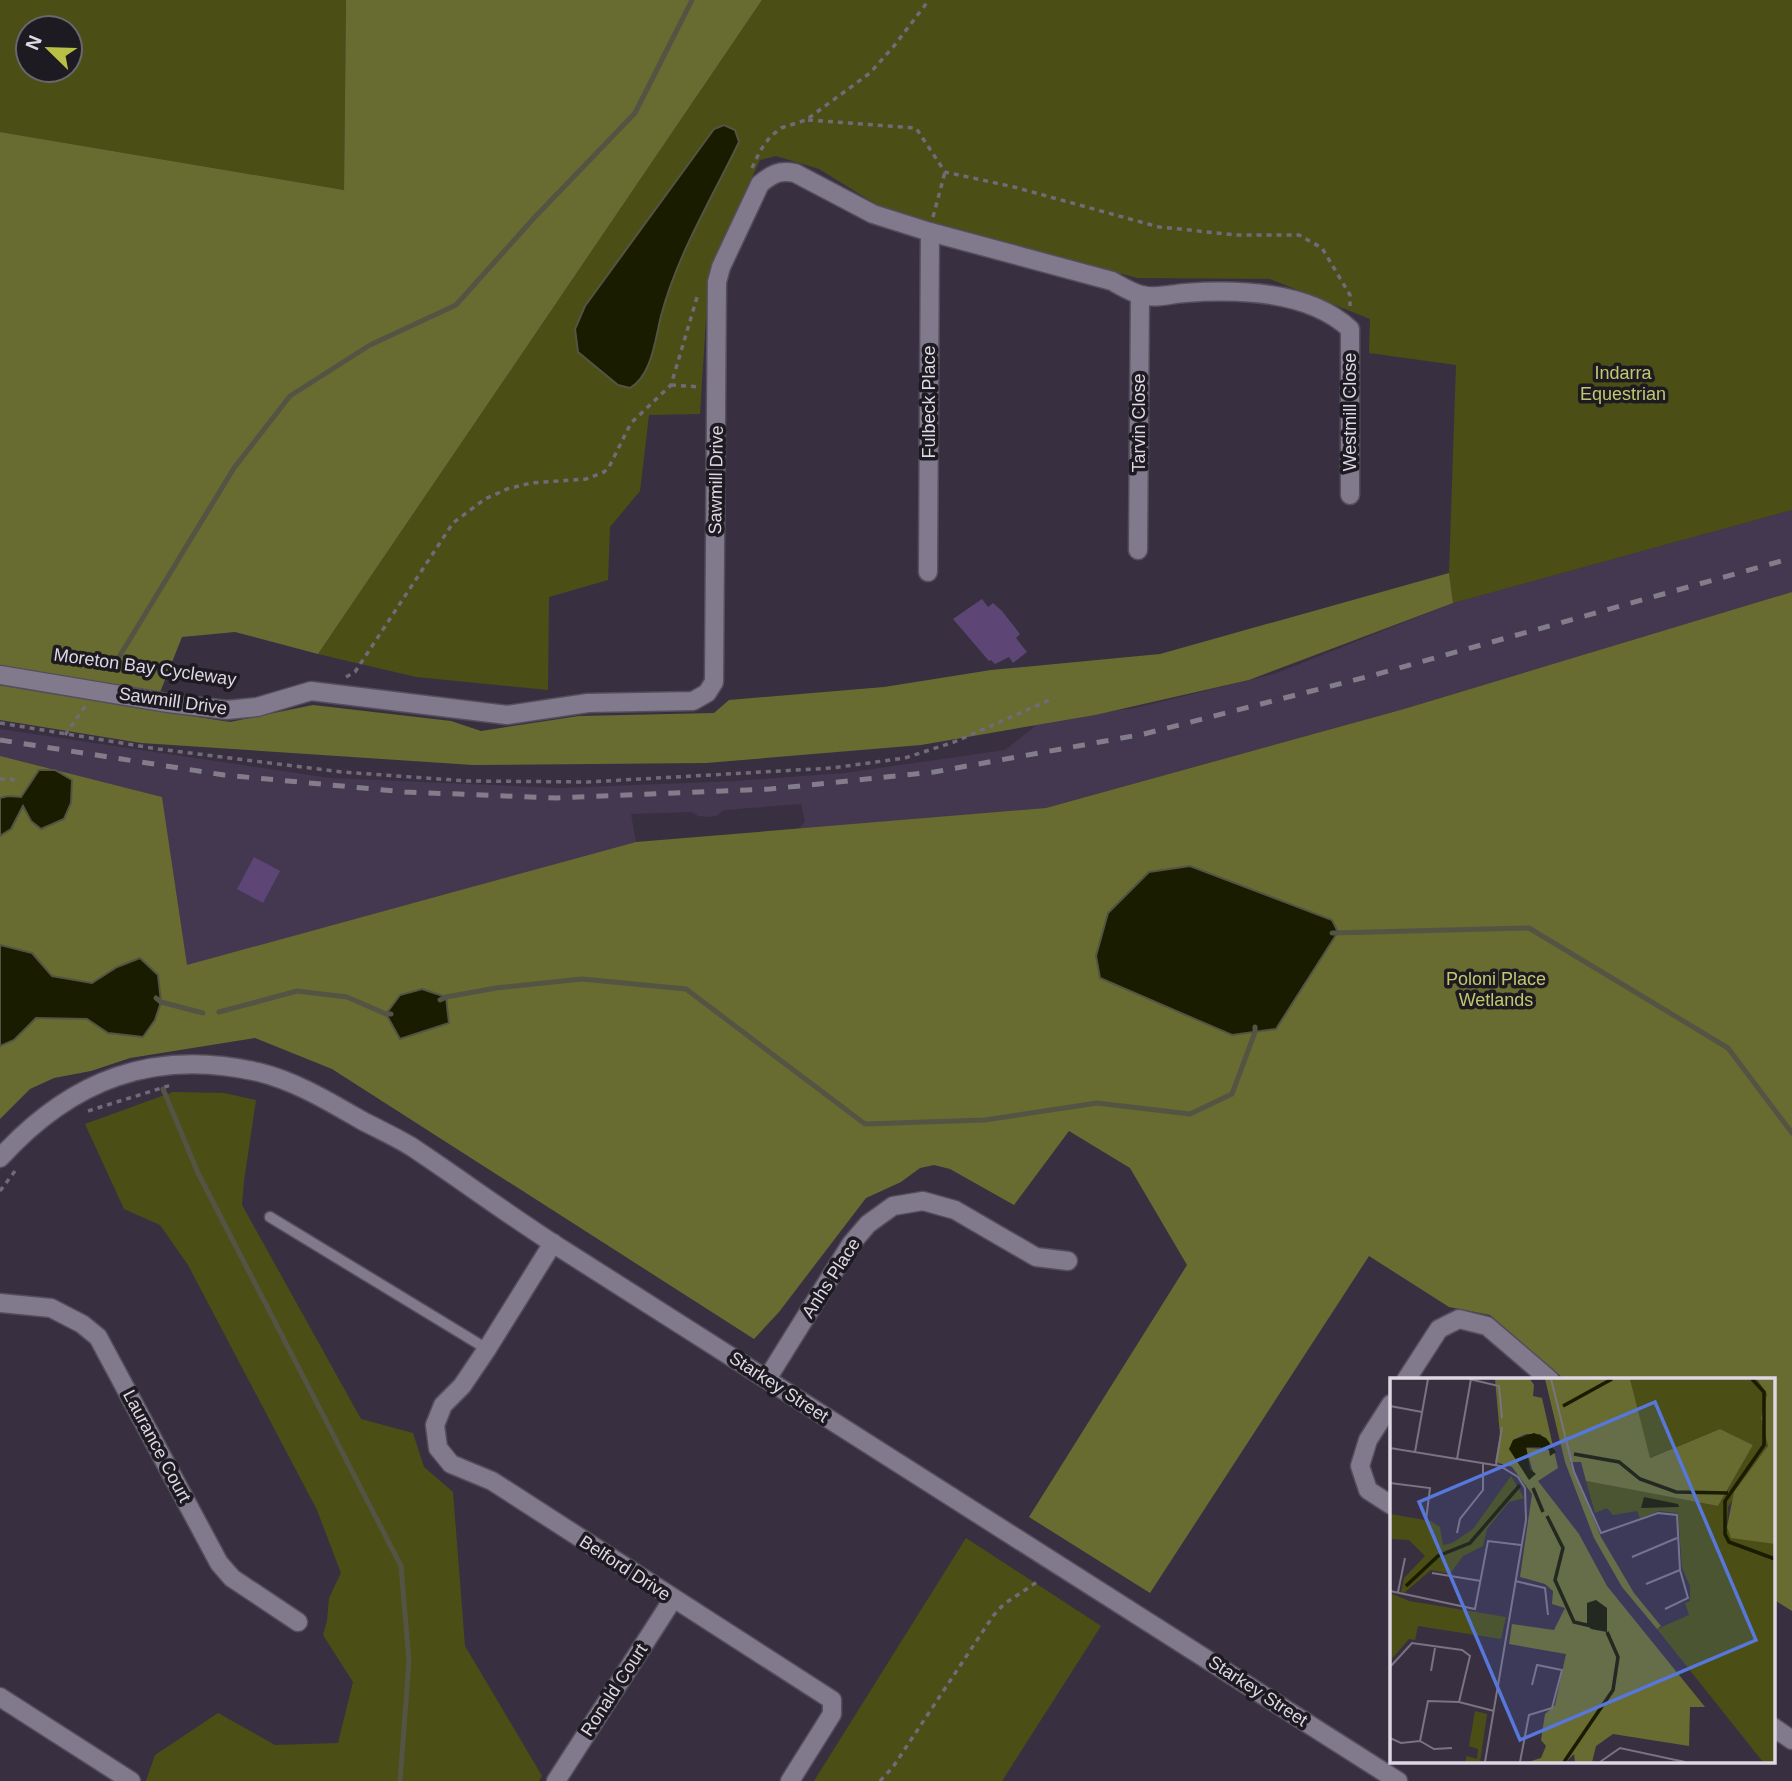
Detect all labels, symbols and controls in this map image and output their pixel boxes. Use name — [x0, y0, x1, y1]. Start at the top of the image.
north arrow — [14, 14, 84, 84]
text: N — [21, 32, 46, 53]
street label: Fulbeck Place — [919, 345, 939, 459]
street label: Westmill Close — [1340, 353, 1360, 471]
park label: Indarra Equestrian — [1580, 363, 1666, 404]
street label: Tarvin Close — [1129, 373, 1149, 473]
street label: Sawmill Drive — [705, 425, 727, 535]
street label: Moreton Bay Cycleway — [52, 644, 238, 690]
street label: Sawmill Drive — [118, 684, 228, 718]
park label: Poloni Place Wetlands — [1446, 969, 1546, 1010]
street label: Anhs Place — [798, 1234, 864, 1322]
street label: Starkey Street — [726, 1348, 832, 1426]
inset map — [1390, 1378, 1774, 1764]
street label: Laurance Court — [119, 1387, 195, 1505]
street label: Belford Drive — [576, 1531, 674, 1605]
street label: Ronald Court — [577, 1640, 651, 1740]
street label: Starkey Street — [1205, 1652, 1311, 1730]

